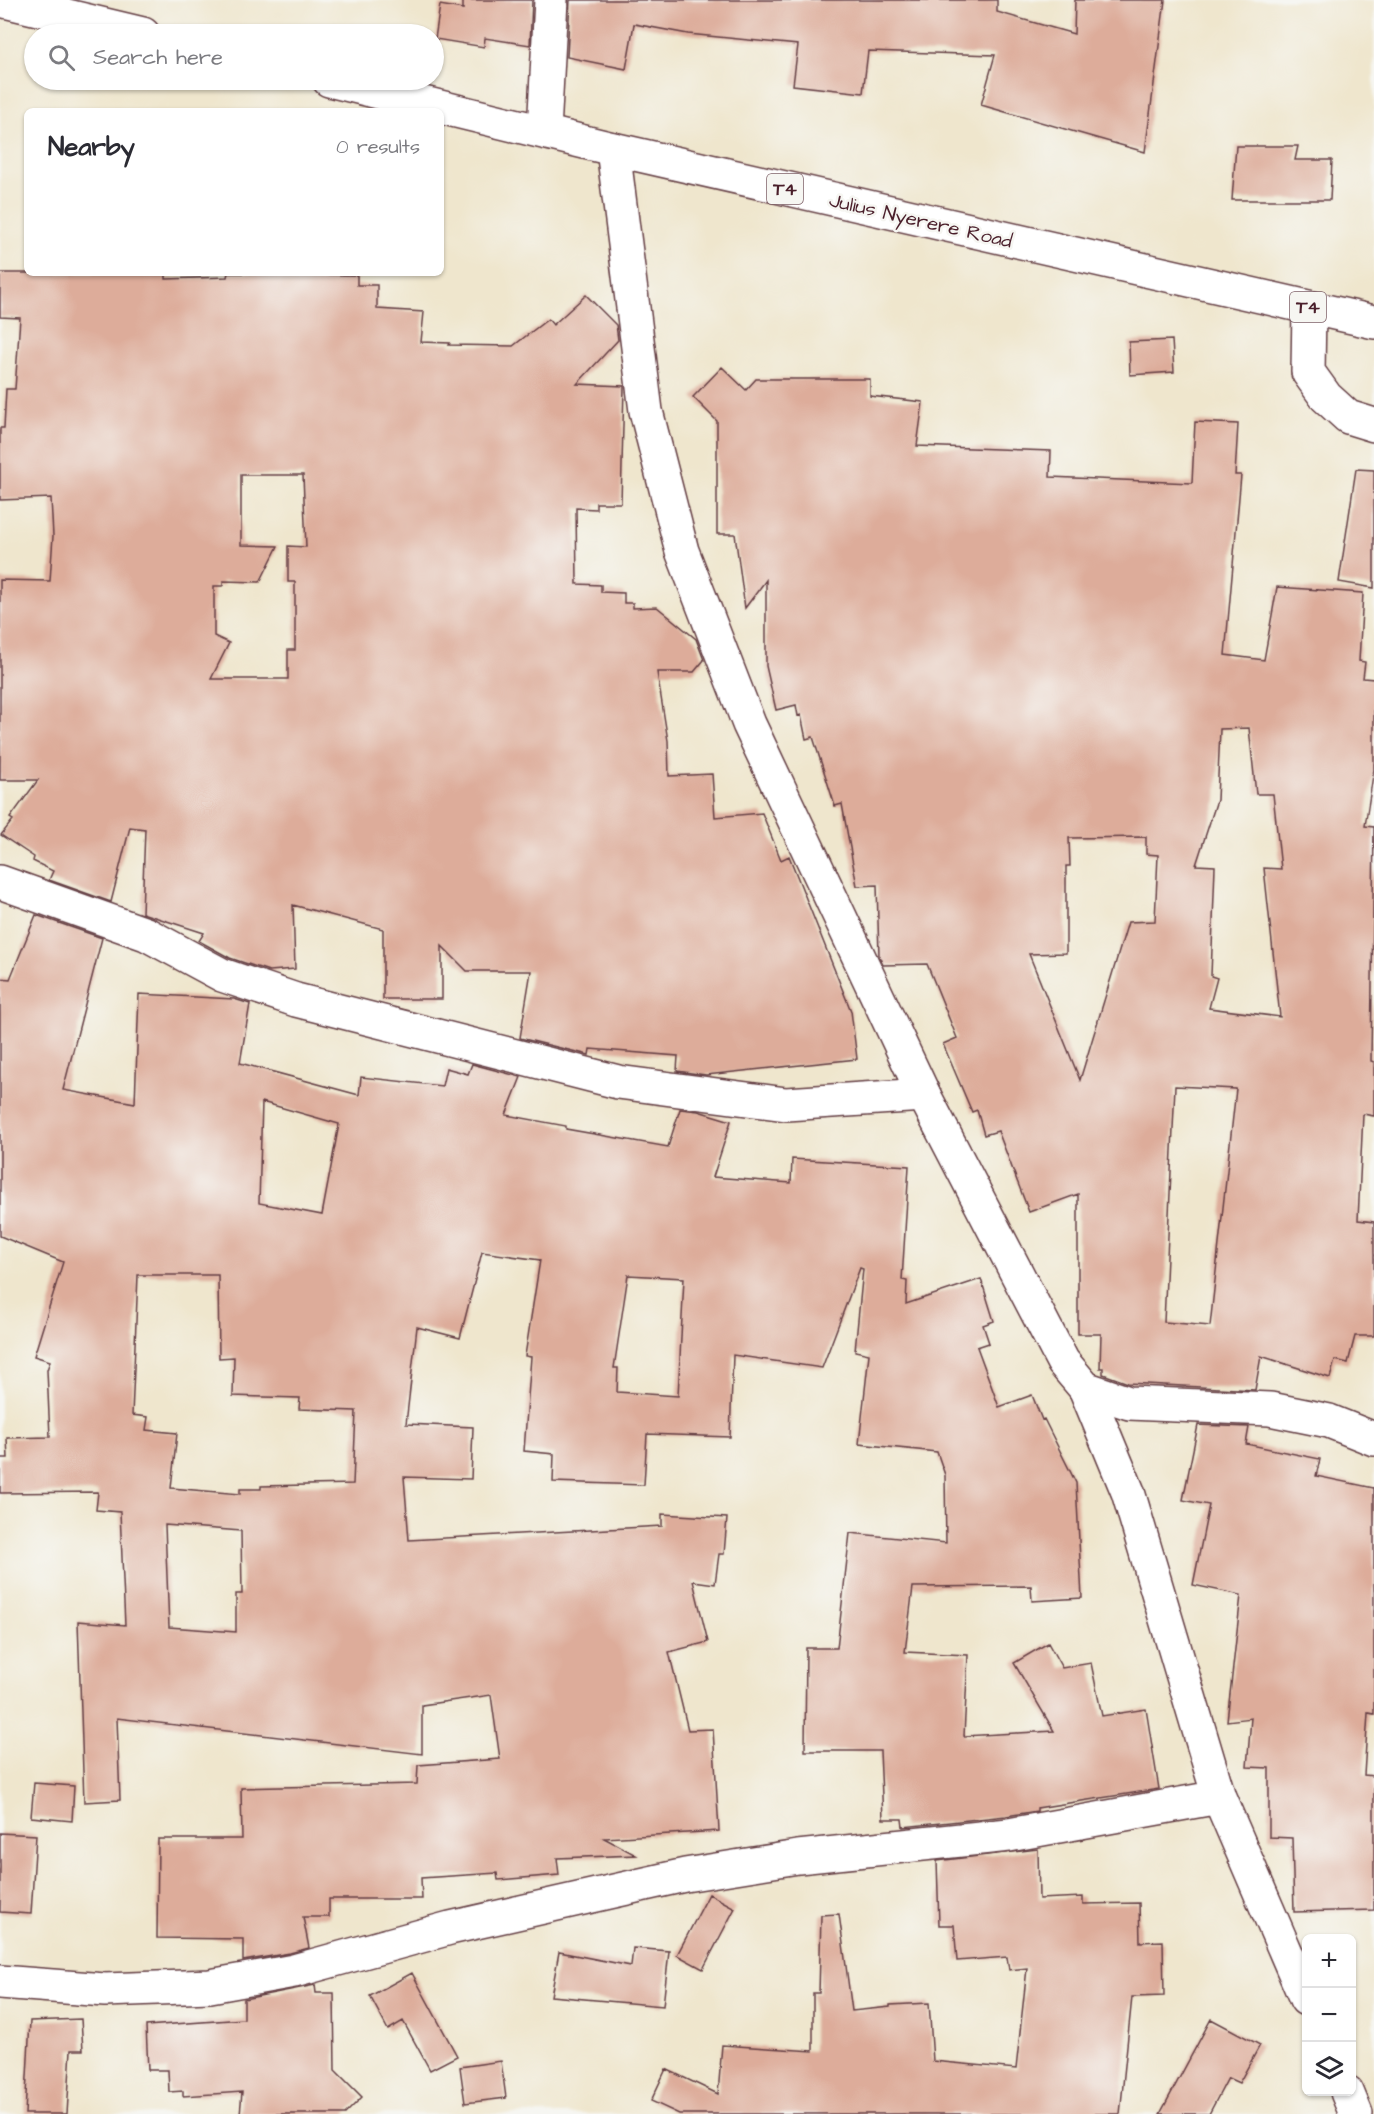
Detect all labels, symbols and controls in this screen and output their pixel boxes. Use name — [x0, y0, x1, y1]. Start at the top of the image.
search box — [24, 24, 444, 90]
icon: search — [45, 41, 78, 74]
text: Search here — [93, 42, 223, 73]
text: Nearby — [48, 129, 135, 165]
text: 0 results — [336, 133, 420, 161]
road number: T4 — [767, 174, 803, 204]
street label: Julius Nyerere Road — [826, 186, 1015, 257]
road number: T4 — [1290, 292, 1326, 322]
map controls — [1302, 1934, 1356, 2096]
button: + — [1302, 1934, 1356, 1988]
button: − — [1302, 1988, 1356, 2042]
button: layers — [1302, 2042, 1356, 2096]

